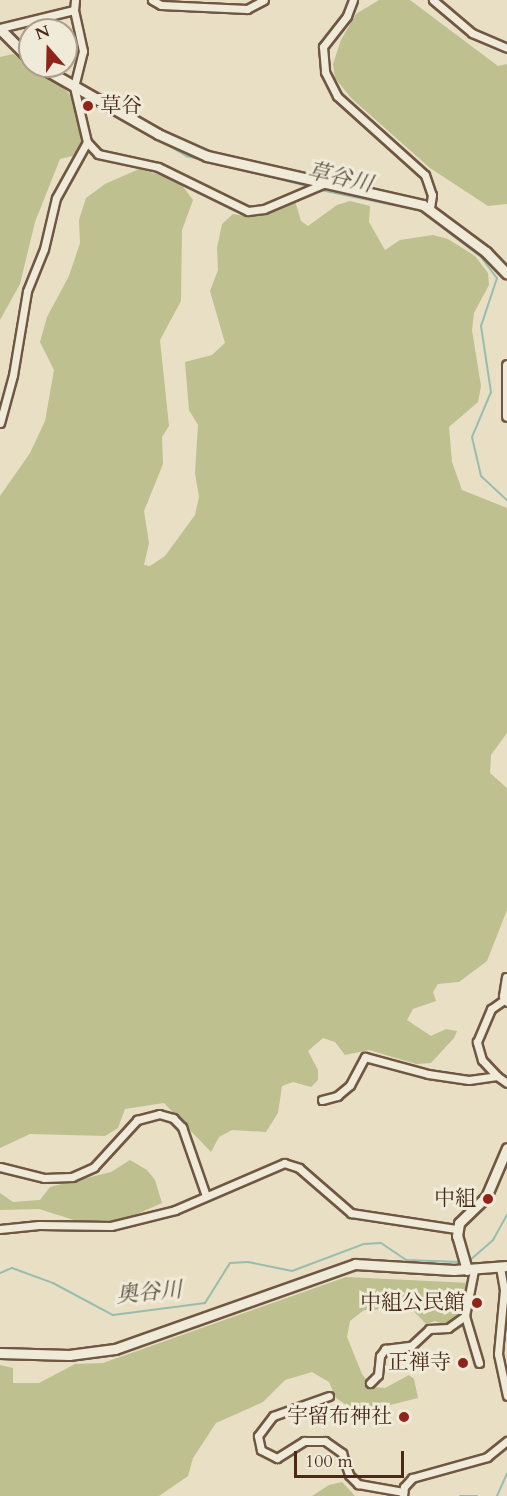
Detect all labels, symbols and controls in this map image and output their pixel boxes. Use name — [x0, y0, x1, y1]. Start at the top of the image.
north arrow — [18, 18, 78, 78]
text: N — [32, 20, 53, 46]
place label: 草谷 — [100, 93, 142, 119]
marker: 草谷 — [81, 99, 95, 113]
water label: 草谷川 — [305, 158, 375, 198]
place label: 中組 — [434, 1186, 476, 1212]
marker: 中組 — [481, 1192, 495, 1206]
water label: 奥谷川 — [115, 1277, 183, 1309]
place label: 中組公民館 — [360, 1290, 465, 1316]
marker: 中組公民館 — [470, 1296, 484, 1310]
place label: 正禅寺 — [388, 1350, 451, 1376]
marker: 正禅寺 — [456, 1356, 470, 1370]
place label: 宇留布神社 — [287, 1404, 392, 1430]
marker: 宇留布神社 — [397, 1410, 411, 1424]
scale bar — [297, 1439, 406, 1477]
text: 100 m — [305, 1449, 353, 1474]

